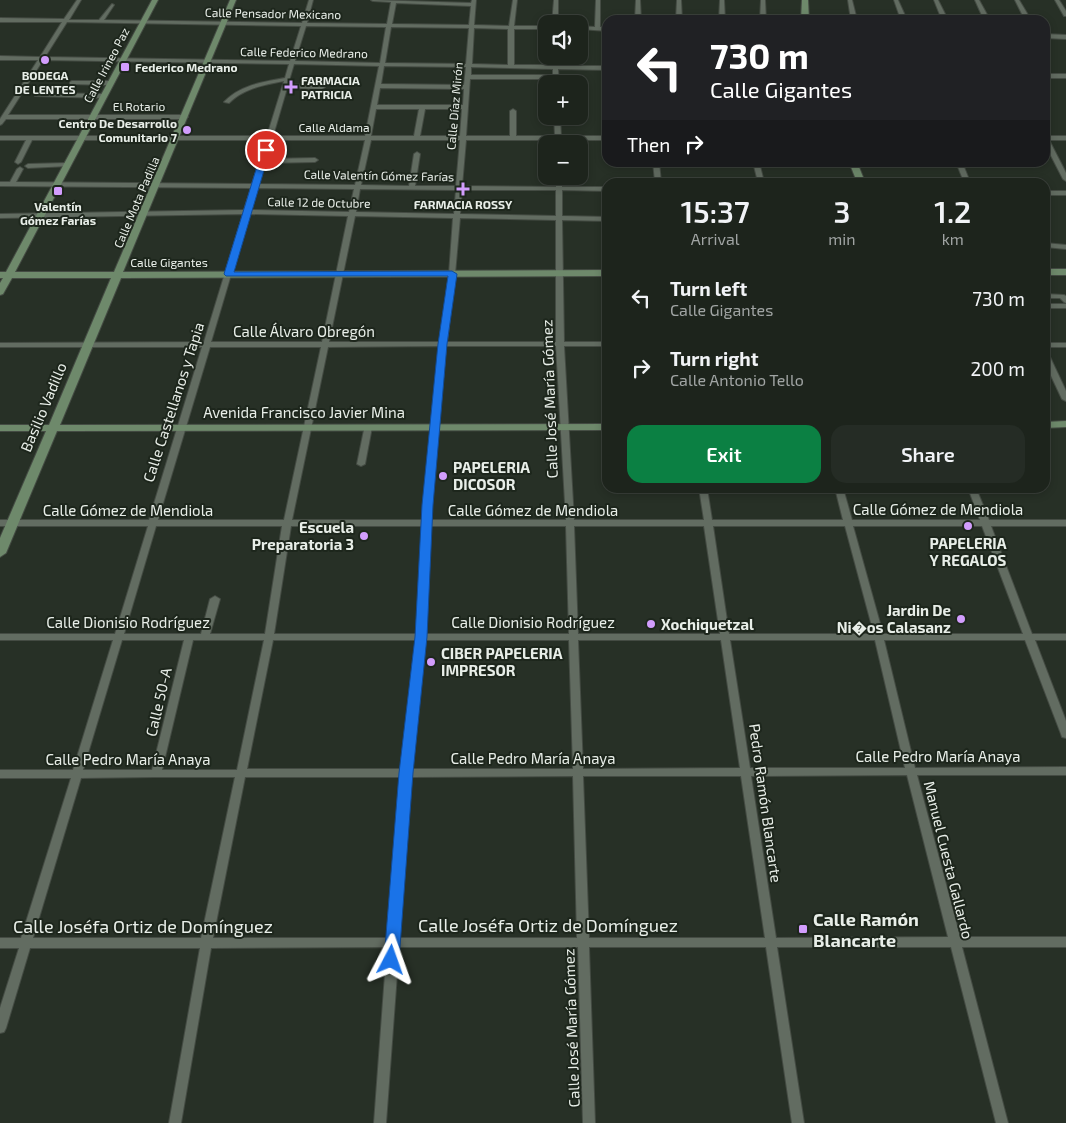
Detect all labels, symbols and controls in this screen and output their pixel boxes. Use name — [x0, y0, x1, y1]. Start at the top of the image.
street label: Calle Pensador Mexicano — [205, 5, 341, 21]
map controls — [538, 15, 588, 185]
button: sound — [538, 15, 588, 65]
street label: Calle Irineo Paz — [80, 25, 132, 105]
text: 730 m — [710, 34, 809, 76]
icon: left — [627, 35, 692, 100]
street label: Calle Federico Medrano — [240, 44, 368, 60]
marker: BODEGA DE LENTES — [39, 54, 51, 66]
place label: Federico Medrano — [135, 60, 237, 74]
marker: Federico Medrano — [119, 61, 131, 73]
street label: Calle Díaz Mirón — [443, 62, 465, 150]
place label: BODEGA DE LENTES — [15, 68, 75, 96]
place label: FARMACIA PATRICIA — [301, 73, 360, 101]
button: + — [538, 75, 588, 125]
text: Calle Gigantes — [710, 76, 852, 102]
marker: FARMACIA PATRICIA — [285, 81, 297, 93]
street label: El Rotario — [113, 99, 165, 113]
place label: Centro De Desarrollo Comunitario 7 — [58, 116, 178, 144]
street label: Calle Aldama — [299, 120, 369, 134]
marker: Centro De Desarrollo Comunitario 7 — [181, 124, 193, 136]
pin — [245, 129, 287, 171]
icon: right — [680, 130, 708, 158]
text: Then — [627, 133, 670, 156]
button: − — [538, 135, 588, 185]
icon: arrive — [252, 136, 280, 164]
street label: Calle Mota Padilla — [110, 154, 162, 250]
street label: Calle Valentín Gómez Farías — [304, 167, 454, 183]
marker: FARMACIA ROSSY — [457, 183, 469, 195]
marker: Valentín Gómez Farías — [52, 185, 64, 197]
text: 15:37 — [681, 193, 750, 229]
text: 3 — [834, 193, 850, 229]
text: 1.2 — [934, 193, 971, 229]
street label: Calle 12 de Octubre — [267, 194, 371, 210]
place label: FARMACIA ROSSY — [414, 197, 513, 211]
place label: Valentín Gómez Farías — [20, 199, 96, 227]
text: Arrival — [691, 229, 740, 248]
text: min — [828, 229, 856, 248]
text: km — [942, 229, 964, 248]
street label: Calle Gigantes — [130, 255, 208, 269]
text: Turn left — [670, 277, 747, 300]
icon: left — [627, 284, 655, 312]
text: 730 m — [972, 287, 1025, 310]
text: Calle Gigantes — [670, 300, 773, 319]
street label: Calle José María Gómez — [537, 319, 561, 479]
street label: Calle Castellanos y Tapia — [139, 320, 207, 484]
street label: Calle Álvaro Obregón — [233, 322, 375, 340]
text: Turn right — [670, 347, 758, 370]
icon: right — [627, 354, 655, 382]
text: 200 m — [971, 357, 1025, 380]
street label: Basilio Vadillo — [16, 360, 70, 454]
text: Calle Antonio Tello — [670, 370, 804, 389]
street label: Avenida Francisco Javier Mina — [203, 403, 405, 421]
button: Exit — [627, 425, 821, 483]
button: Share — [831, 425, 1025, 483]
place label: PAPELERIA DICOSOR — [453, 458, 530, 493]
marker: PAPELERIA DICOSOR — [437, 470, 449, 482]
street label: Calle Gómez de Mendiola — [853, 500, 1023, 518]
street label: Calle Gómez de Mendiola — [43, 501, 213, 519]
street label: Calle Gómez de Mendiola — [448, 501, 618, 519]
place label: Escuela Preparatoria 3 — [252, 518, 354, 553]
marker: PAPELERIA Y REGALOS — [962, 520, 974, 532]
marker: Escuela Preparatoria 3 — [358, 530, 370, 542]
place label: PAPELERIA Y REGALOS — [929, 534, 1007, 569]
place label: Jardin De Ni�os Calasanz — [837, 601, 951, 636]
street label: Calle Dionisio Rodríguez — [46, 613, 210, 631]
street label: Calle Dionisio Rodríguez — [451, 613, 615, 631]
marker: Jardin De Ni�os Calasanz — [955, 613, 967, 625]
place label: Xochiquetzal — [661, 615, 754, 633]
marker: Xochiquetzal — [645, 618, 657, 630]
place label: CIBER PAPELERIA IMPRESOR — [441, 644, 563, 679]
marker: CIBER PAPELERIA IMPRESOR — [425, 656, 437, 668]
street label: Calle 50-A — [141, 665, 175, 738]
street label: Pedro Ramón Blancarte — [746, 722, 786, 884]
street label: Calle Pedro María Anaya — [856, 747, 1020, 765]
street label: Calle Pedro María Anaya — [451, 749, 615, 767]
street label: Calle Pedro María Anaya — [46, 750, 210, 768]
street label: Manuel Cuesta Gallardo — [921, 779, 977, 941]
place label: Calle Ramón Blancarte — [813, 908, 919, 951]
street label: Calle Joséfa Ortiz de Domínguez — [418, 914, 678, 936]
street label: Calle Joséfa Ortiz de Domínguez — [13, 915, 273, 937]
marker: Calle Ramón Blancarte — [797, 923, 809, 935]
position arrow — [364, 933, 416, 985]
street label: Calle José María Gómez — [559, 948, 583, 1108]

